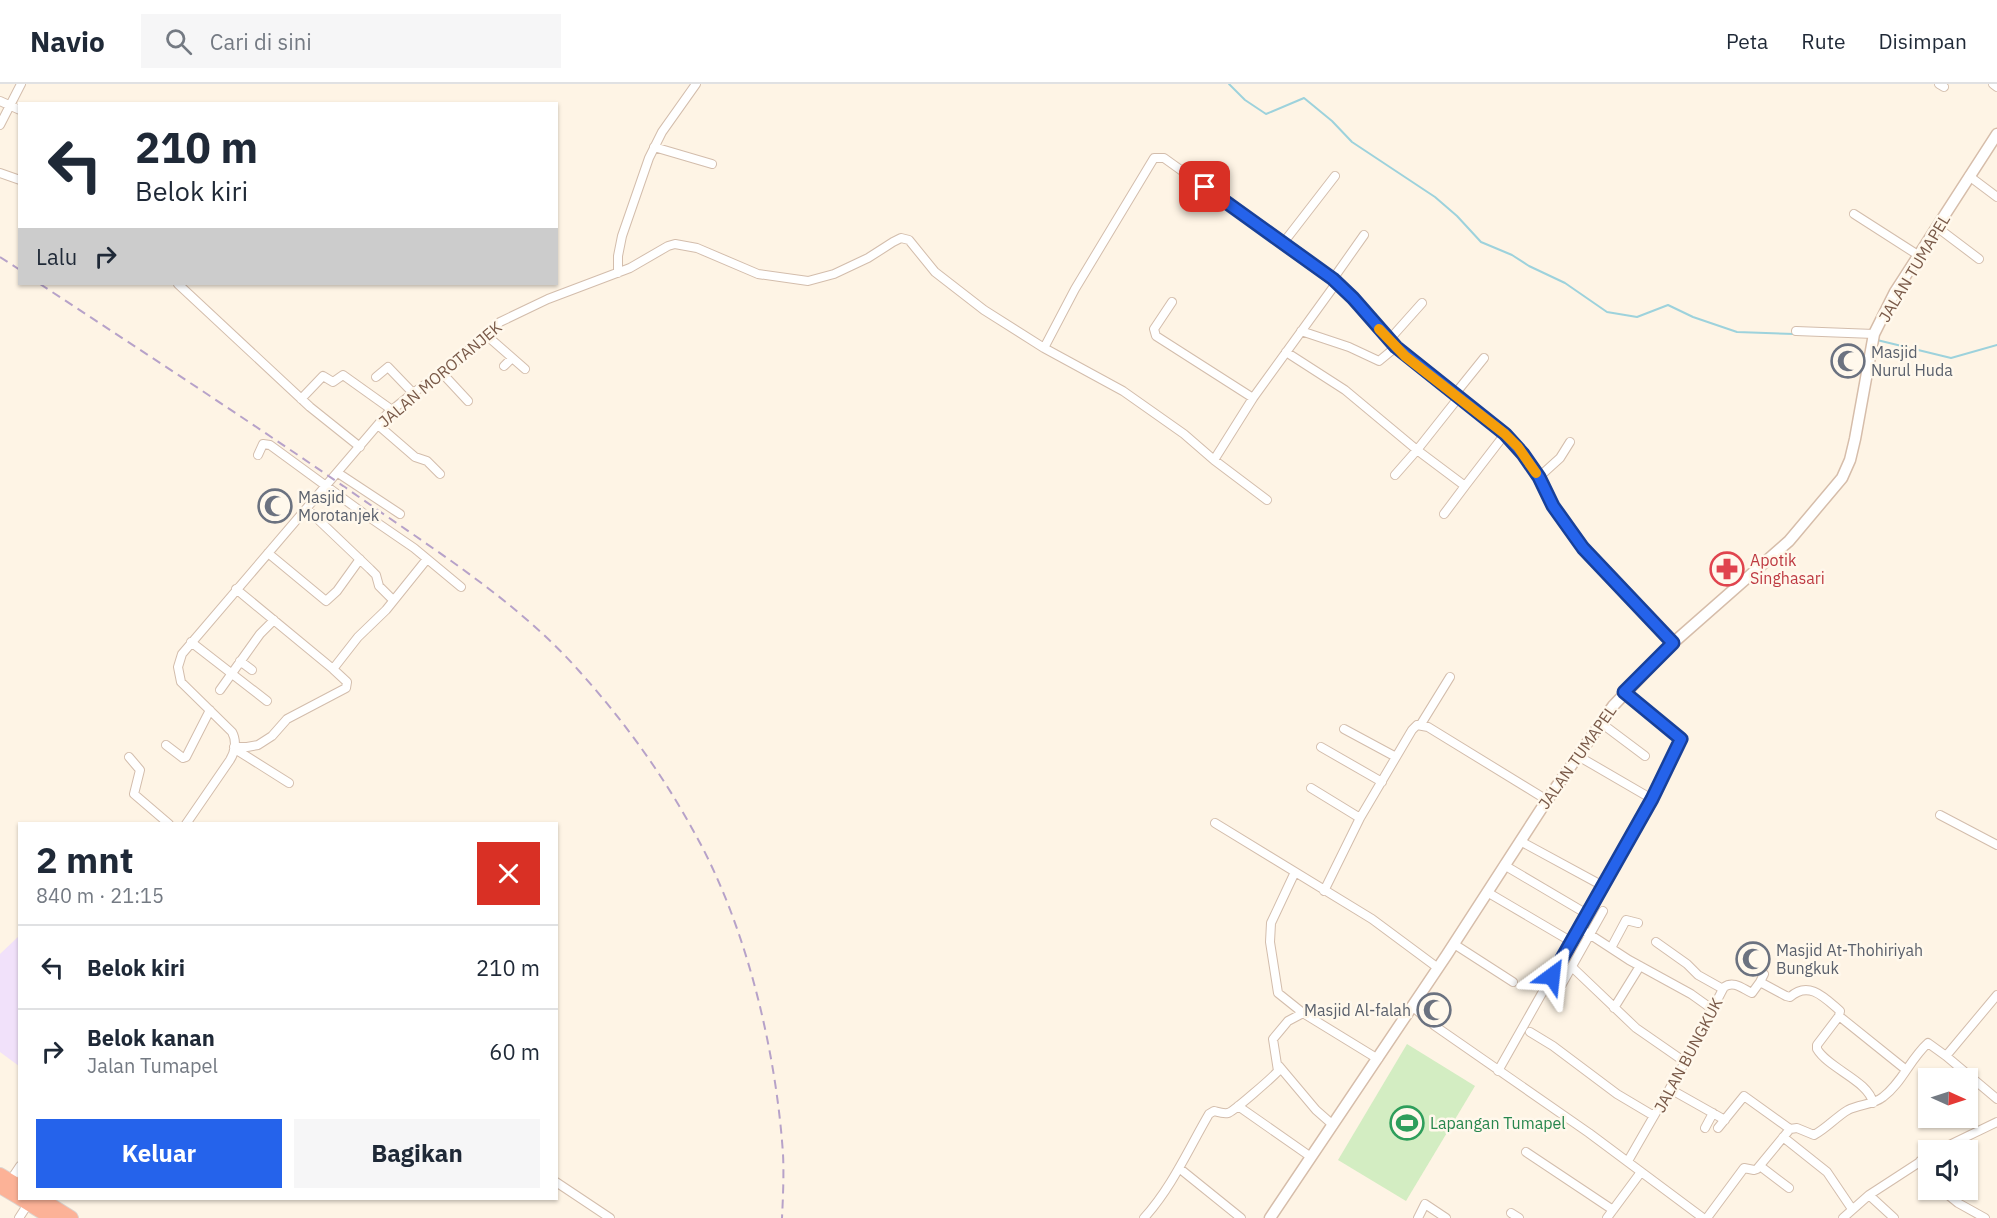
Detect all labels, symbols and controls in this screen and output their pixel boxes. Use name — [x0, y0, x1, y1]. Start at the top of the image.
search box — [141, 14, 561, 68]
text: Navio — [30, 23, 105, 60]
icon: search — [162, 25, 195, 58]
text: Cari di sini — [210, 27, 312, 56]
text: Peta — [1726, 27, 1768, 55]
text: Rute — [1801, 27, 1846, 55]
text: Disimpan — [1879, 27, 1967, 55]
text: 210 m — [135, 120, 258, 175]
icon: left — [36, 126, 114, 204]
pin — [1179, 161, 1230, 212]
icon: arrive — [1188, 170, 1221, 203]
text: Belok kiri — [135, 173, 248, 208]
street label: JALAN TUMAPEL — [1874, 210, 1954, 326]
icon: right — [89, 240, 122, 273]
text: Lalu — [36, 242, 77, 271]
street label: JALAN MOROTANJEK — [374, 317, 506, 431]
place label: Masjid Nurul Huda — [1871, 342, 1953, 380]
mosque icon: Masjid Nurul Huda — [1830, 343, 1866, 379]
place label: Masjid Morotanjek — [298, 487, 380, 525]
mosque icon: Masjid Morotanjek — [257, 488, 293, 524]
place label: Apotik Singhasari — [1750, 550, 1825, 588]
pharmacy icon: Apotik Singhasari — [1709, 551, 1745, 587]
street label: JALAN TUMAPEL — [1534, 701, 1620, 813]
text: 2 mnt — [36, 836, 134, 883]
button: close — [477, 842, 540, 905]
text: 840 m · 21:15 — [36, 882, 164, 909]
place label: Masjid At-Thohiriyah Bungkuk — [1776, 940, 1923, 978]
mosque icon: Masjid At-Thohiriyah Bungkuk — [1735, 941, 1771, 977]
position arrow — [1520, 944, 1584, 1008]
icon: left — [36, 951, 69, 984]
text: Belok kiri — [87, 953, 185, 982]
text: 210 m — [476, 953, 540, 982]
mosque icon: Masjid Al-falah — [1416, 992, 1452, 1028]
street label: JALAN BUNGKUK — [1649, 994, 1727, 1116]
place label: Masjid Al-falah — [1304, 1000, 1411, 1020]
text: Belok kanan — [87, 1023, 215, 1052]
icon: right — [36, 1035, 69, 1068]
text: 60 m — [489, 1037, 540, 1066]
text: Jalan Tumapel — [87, 1052, 218, 1079]
north arrow — [1918, 1068, 1978, 1128]
map controls — [1918, 1068, 1978, 1200]
sports icon: Lapangan Tumapel — [1389, 1105, 1425, 1141]
place label: Lapangan Tumapel — [1430, 1113, 1566, 1133]
button: Keluar — [36, 1119, 282, 1188]
button: Bagikan — [294, 1119, 540, 1188]
button: sound — [1918, 1140, 1978, 1200]

